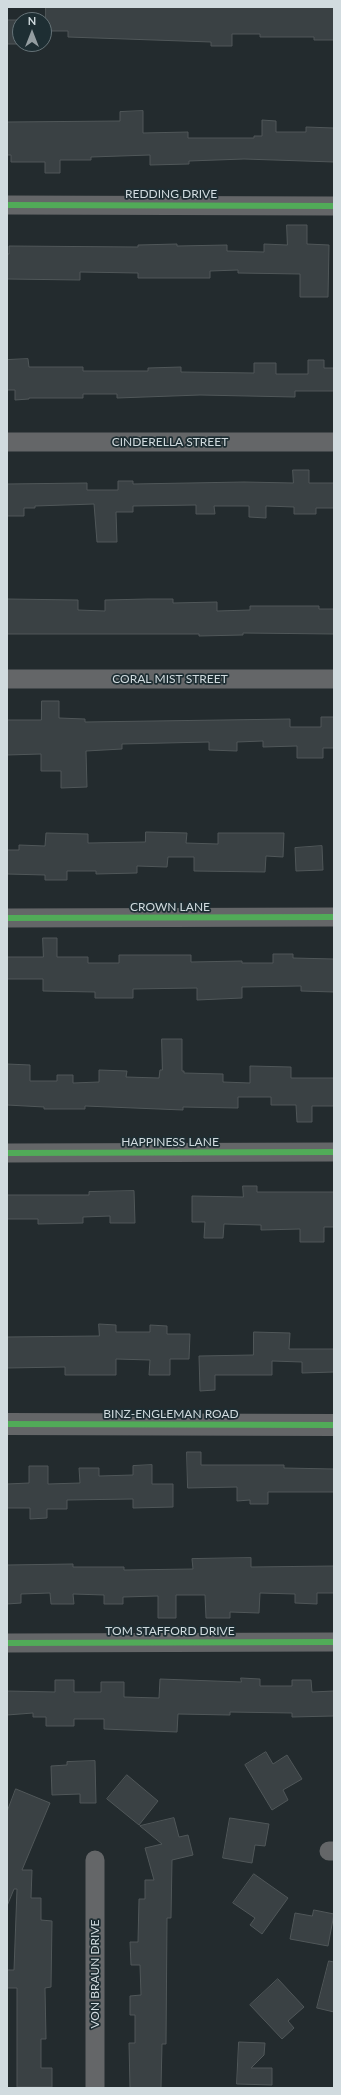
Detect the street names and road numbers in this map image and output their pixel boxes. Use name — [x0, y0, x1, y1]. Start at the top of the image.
street label: REDDING DRIVE — [125, 187, 217, 201]
street label: CINDERELLA STREET — [112, 435, 228, 449]
street label: CORAL MIST STREET — [112, 672, 228, 686]
street label: CROWN LANE — [130, 900, 210, 914]
street label: HAPPINESS LANE — [121, 1135, 219, 1149]
street label: BINZ-ENGLEMAN ROAD — [103, 1407, 239, 1421]
street label: TOM STAFFORD DRIVE — [105, 1624, 235, 1638]
street label: VON BRAUN DRIVE — [88, 1919, 102, 2029]

